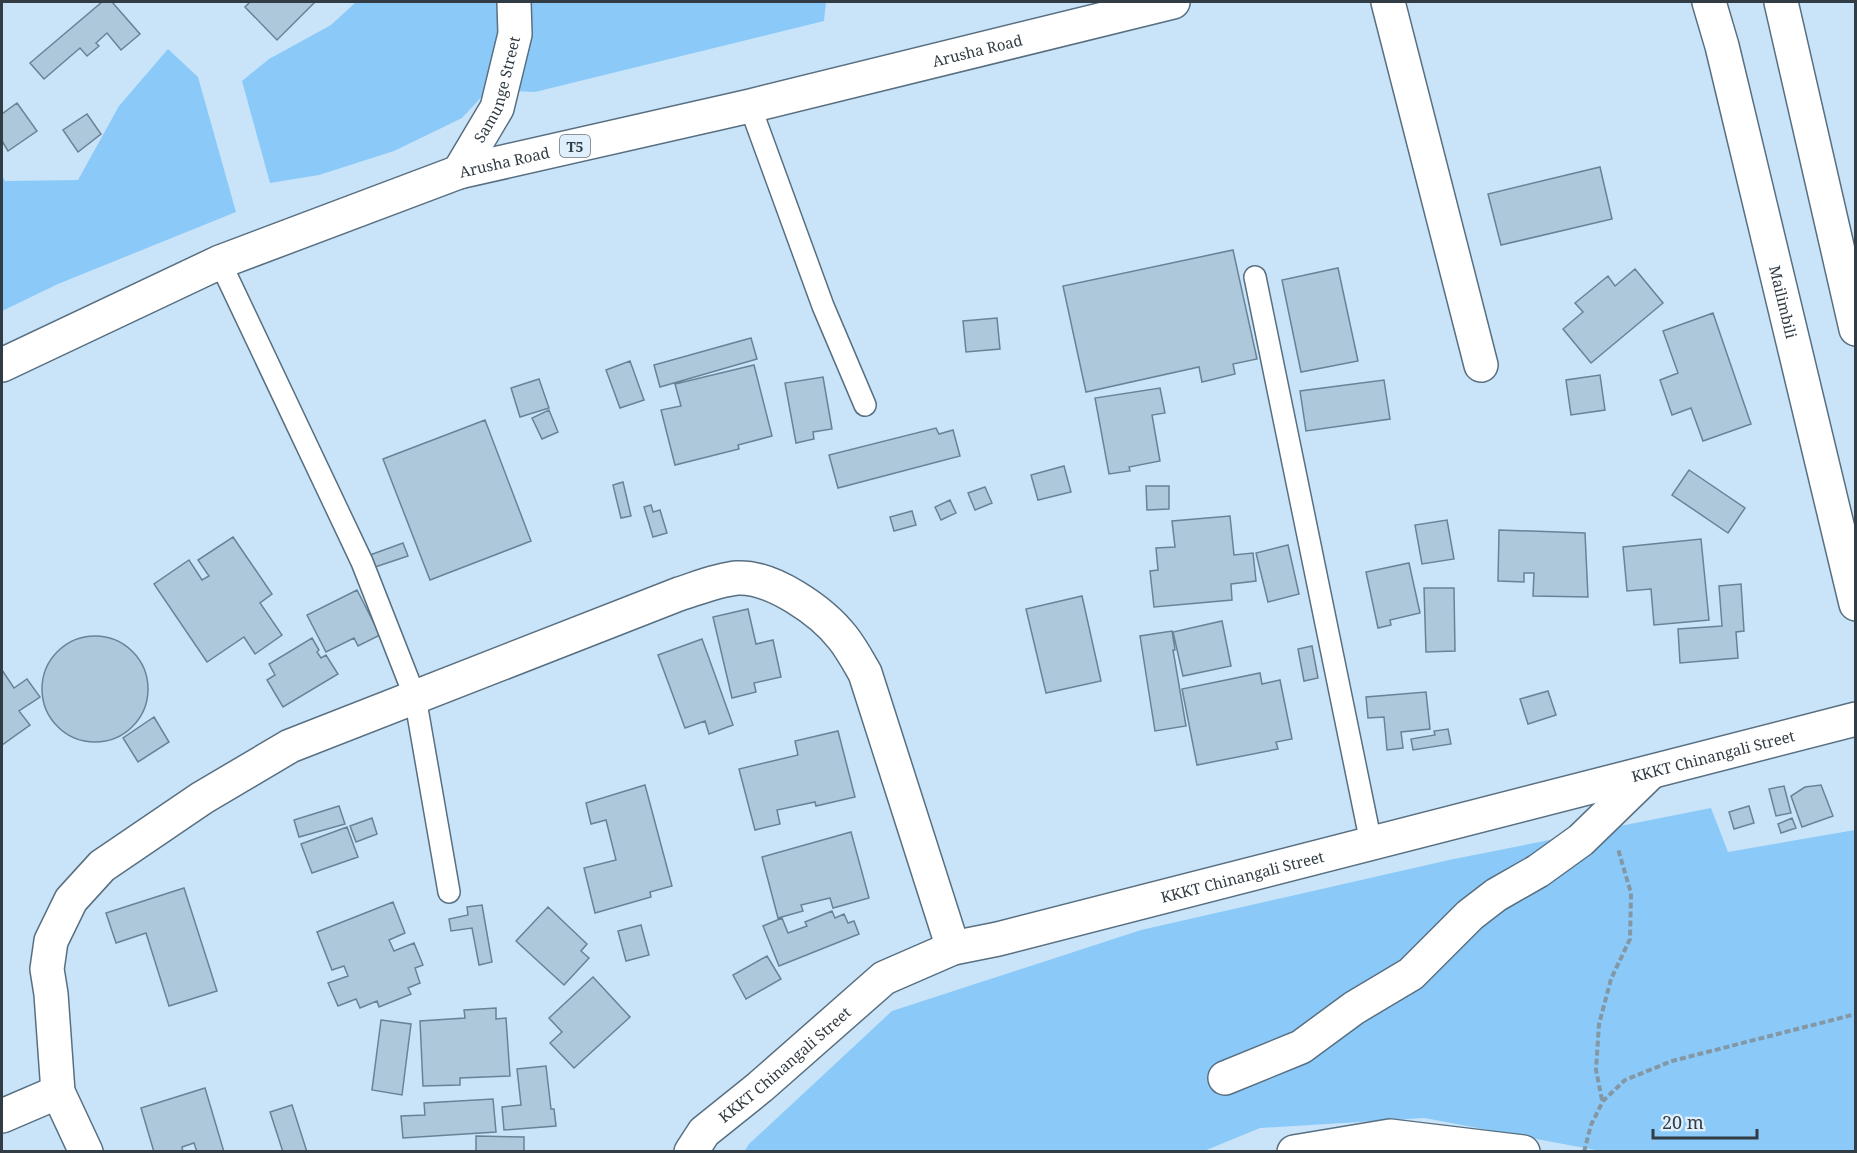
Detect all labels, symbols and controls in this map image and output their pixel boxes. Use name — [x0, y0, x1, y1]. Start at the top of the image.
street label: Arusha Road — [930, 29, 1024, 71]
street label: Samunge Street — [469, 34, 524, 146]
road number: T5 — [560, 135, 590, 157]
street label: Arusha Road — [457, 142, 551, 182]
street label: Mailimbili — [1765, 263, 1802, 341]
street label: KKKT Chinangali Street — [1629, 725, 1797, 786]
street label: KKKT Chinangali Street — [1158, 846, 1326, 907]
street label: KKKT Chinangali Street — [714, 1002, 855, 1126]
scale bar — [1653, 1102, 1756, 1140]
text: 20 m — [1662, 1110, 1704, 1134]

